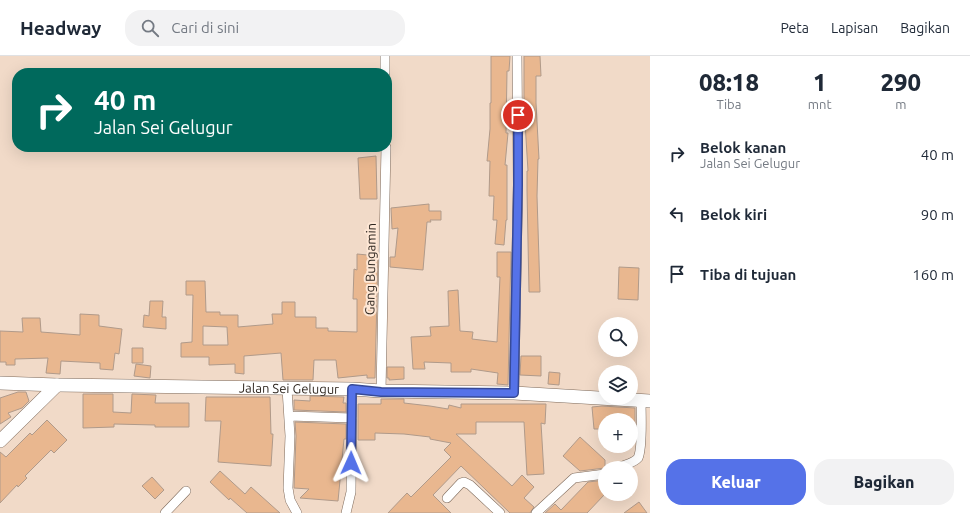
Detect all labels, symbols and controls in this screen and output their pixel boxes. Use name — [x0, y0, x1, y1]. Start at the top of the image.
search box — [125, 10, 405, 46]
text: Headway — [20, 17, 101, 39]
icon: search — [139, 17, 161, 39]
text: Cari di sini — [171, 19, 239, 36]
text: Peta — [781, 20, 809, 36]
text: Lapisan — [831, 20, 878, 36]
text: Bagikan — [900, 20, 950, 36]
text: 08:18 — [699, 69, 759, 96]
text: 1 — [813, 69, 827, 96]
text: 290 — [881, 69, 921, 96]
icon: right — [28, 84, 80, 136]
text: 40 m — [94, 84, 156, 115]
text: Tiba — [716, 97, 741, 111]
text: mnt — [808, 97, 832, 111]
text: m — [895, 97, 906, 111]
pin — [501, 98, 535, 132]
icon: arrive — [507, 104, 529, 126]
text: Jalan Sei Gelugur — [94, 117, 233, 137]
text: Belok kanan — [700, 139, 786, 156]
icon: right — [666, 143, 688, 165]
text: 40 m — [921, 146, 954, 163]
text: Jalan Sei Gelugur — [700, 156, 800, 170]
icon: left — [666, 203, 688, 225]
text: Belok kiri — [700, 206, 767, 223]
text: 90 m — [921, 206, 954, 223]
street label: Gang Bungamin — [362, 223, 378, 315]
icon: arrive — [666, 263, 688, 285]
text: Tiba di tujuan — [700, 266, 796, 283]
text: 160 m — [912, 266, 954, 283]
map controls — [598, 317, 638, 501]
button: search — [598, 317, 638, 357]
button: layers — [598, 365, 638, 405]
street label: Jalan Sei Gelugur — [239, 380, 339, 396]
button: + — [598, 413, 638, 453]
position arrow — [330, 442, 372, 484]
button: Keluar — [666, 459, 806, 505]
button: Bagikan — [814, 459, 954, 505]
button: − — [598, 461, 638, 501]

